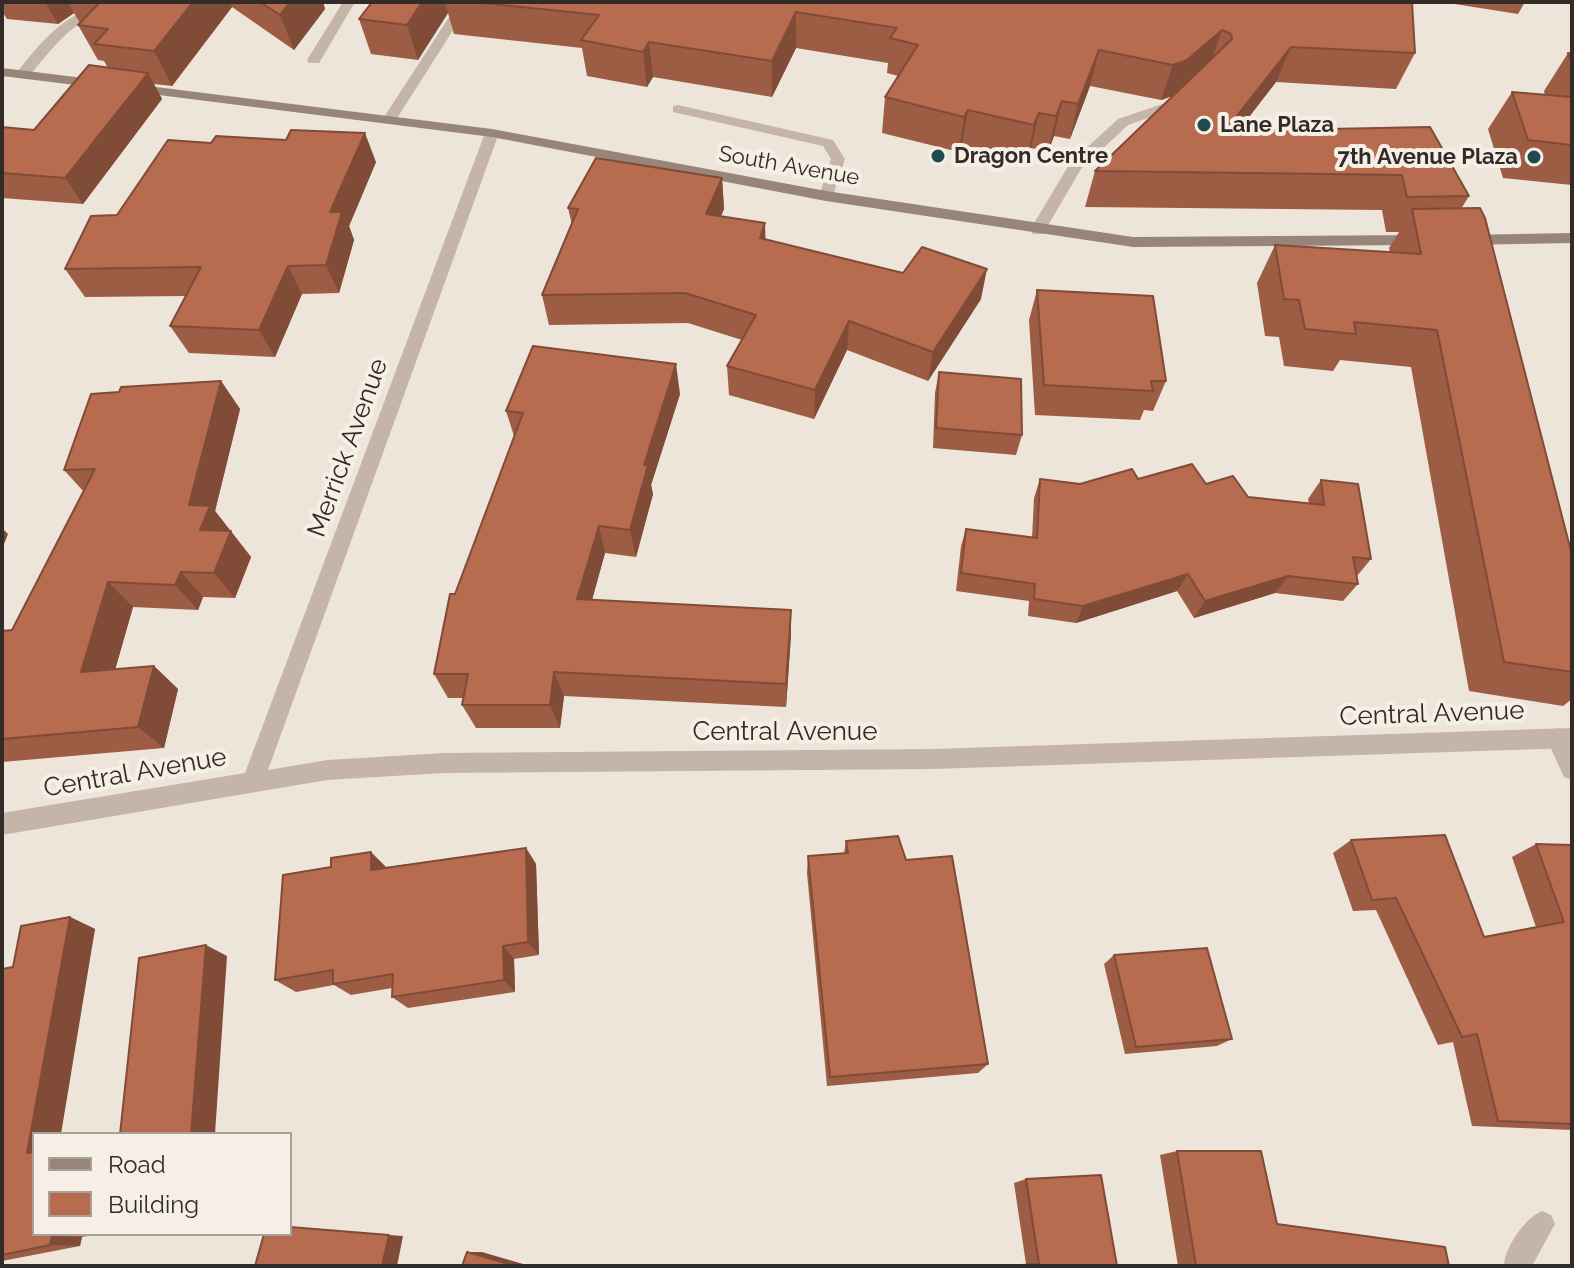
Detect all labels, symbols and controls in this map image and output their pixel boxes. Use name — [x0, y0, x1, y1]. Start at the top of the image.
place label: Lane Plaza — [1220, 112, 1334, 138]
marker: Lane Plaza — [1195, 116, 1213, 134]
street label: South Avenue — [717, 141, 861, 191]
place label: Dragon Centre — [954, 143, 1108, 169]
place label: 7th Avenue Plaza — [1338, 144, 1518, 170]
marker: Dragon Centre — [929, 147, 947, 165]
marker: 7th Avenue Plaza — [1525, 148, 1543, 166]
street label: Merrick Avenue — [301, 354, 395, 542]
street label: Central Avenue — [1339, 695, 1525, 733]
street label: Central Avenue — [692, 716, 878, 748]
street label: Central Avenue — [41, 742, 229, 804]
legend — [32, 1132, 292, 1236]
text: Road — [108, 1150, 166, 1179]
text: Building — [108, 1190, 199, 1219]

